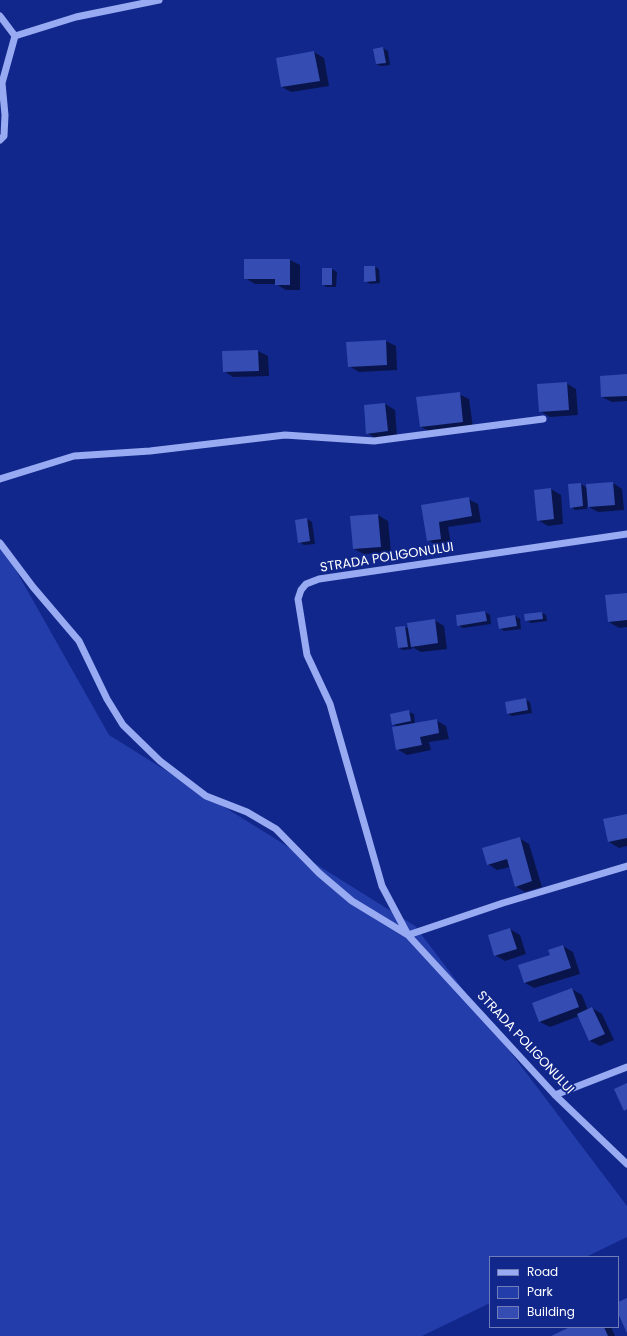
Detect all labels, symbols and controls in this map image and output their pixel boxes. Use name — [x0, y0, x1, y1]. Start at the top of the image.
street label: STRADA POLIGONULUI — [319, 540, 455, 576]
street label: STRADA POLIGONULUI — [473, 988, 577, 1098]
legend — [489, 1256, 619, 1328]
text: Road — [527, 1263, 558, 1280]
text: Park — [527, 1283, 553, 1300]
text: Building — [527, 1303, 575, 1320]

